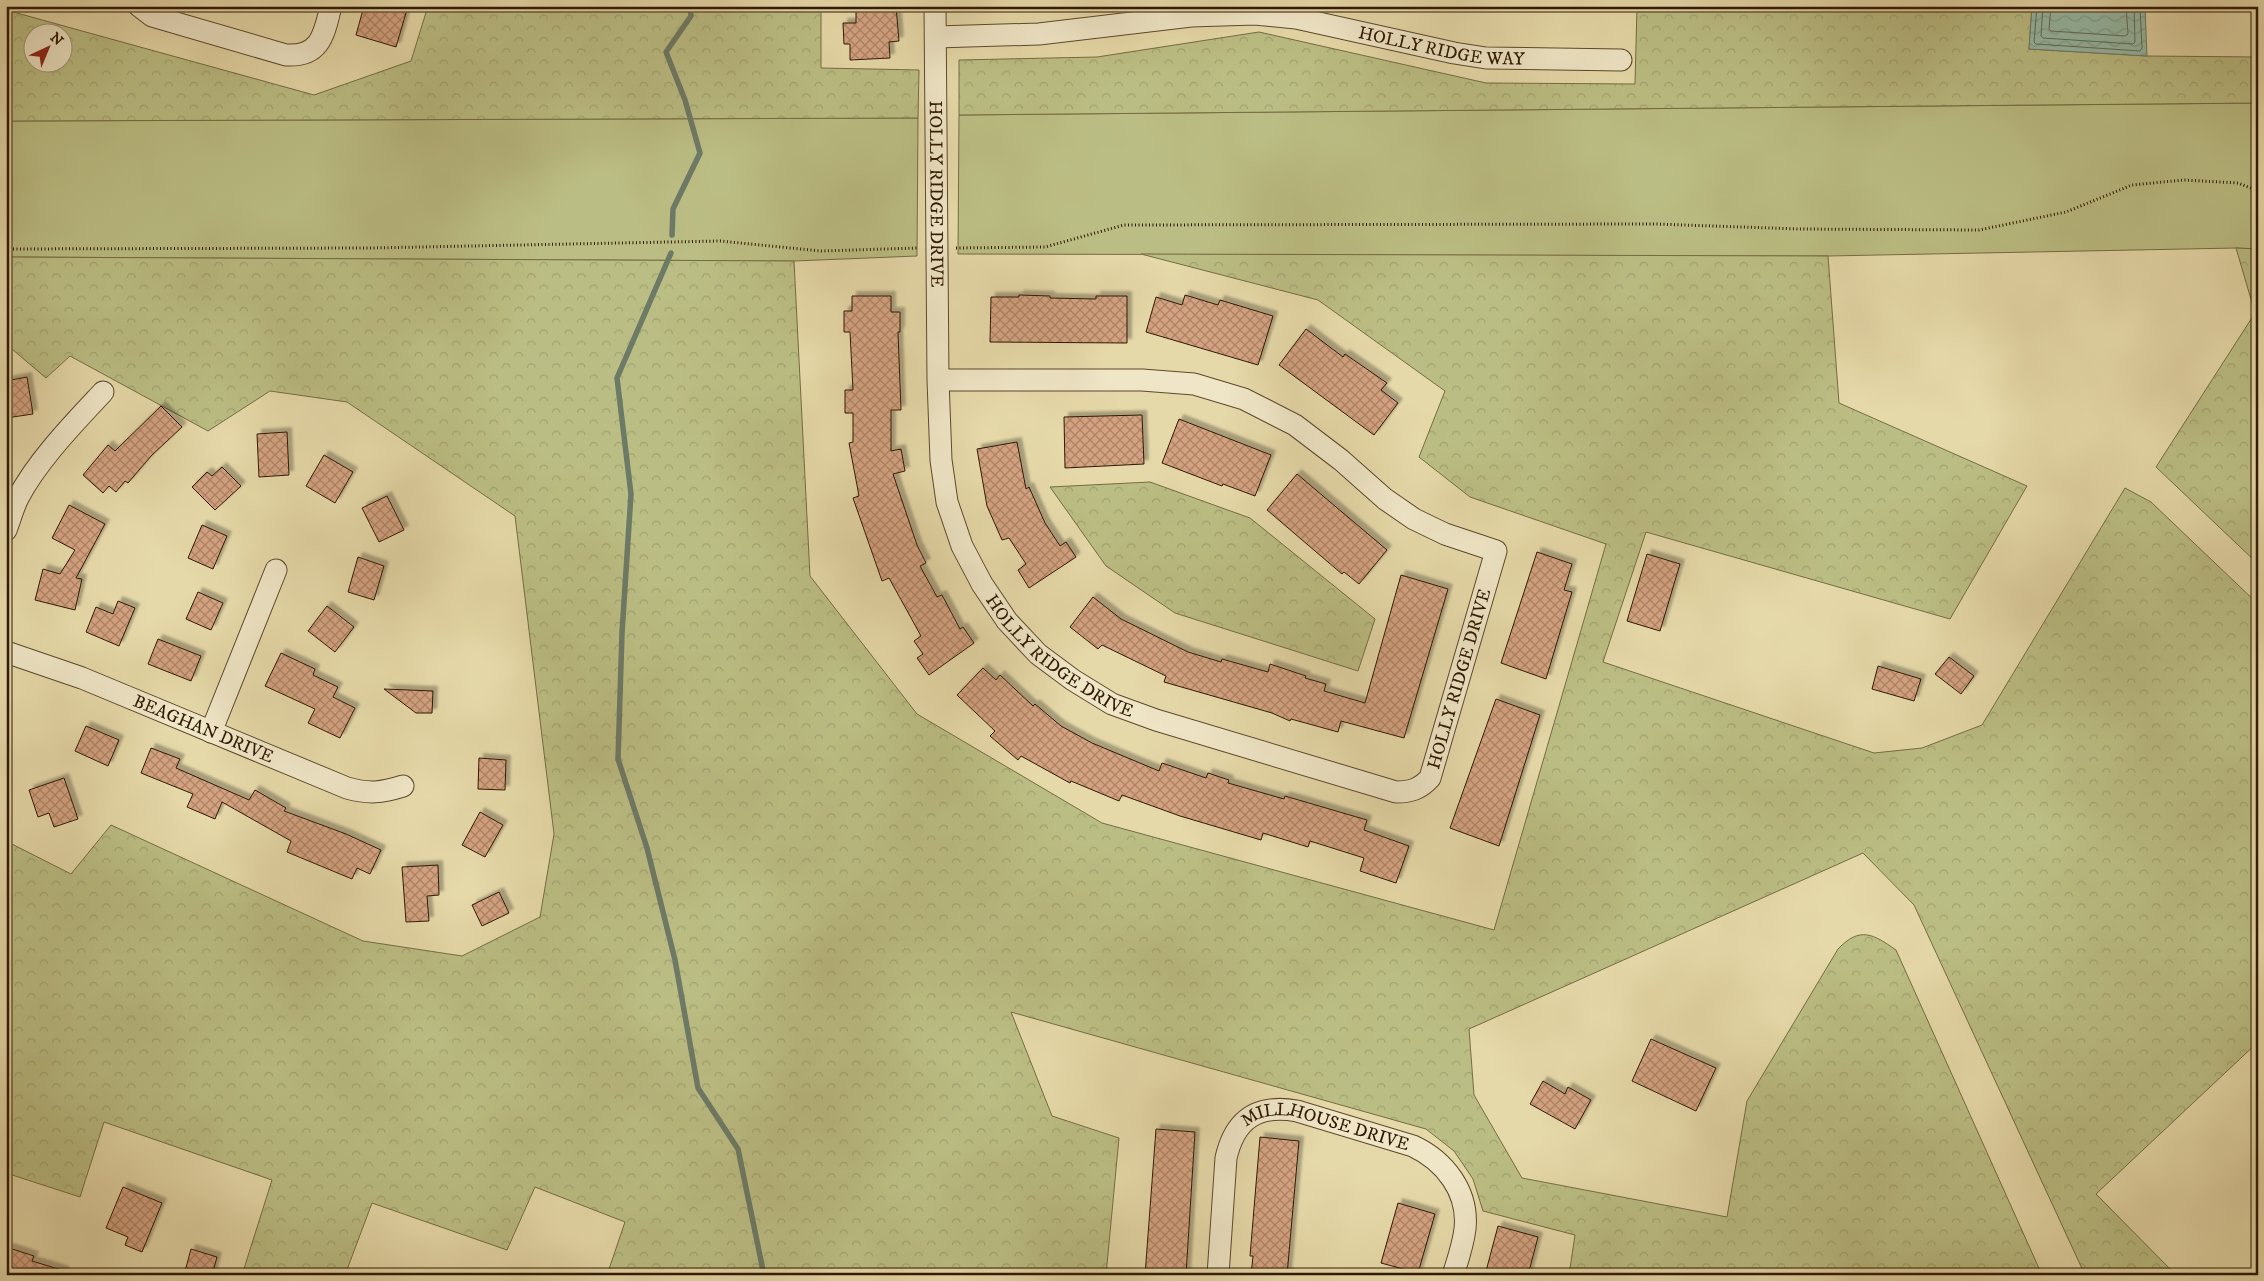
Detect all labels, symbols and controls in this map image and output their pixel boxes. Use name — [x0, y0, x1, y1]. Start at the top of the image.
north arrow — [22, 22, 72, 72]
street label: HOLLY RIDGE WAY — [1356, 22, 1526, 71]
text: N — [46, 29, 67, 50]
street label: HOLLY RIDGE DRIVE — [924, 100, 947, 288]
street label: HOLLY RIDGE DRIVE — [1423, 586, 1497, 772]
street label: HOLLY RIDGE DRIVE — [980, 590, 1137, 723]
street label: BEAGHAN DRIVE — [130, 690, 277, 768]
street label: MILLHOUSE DRIVE — [1237, 1099, 1412, 1156]

